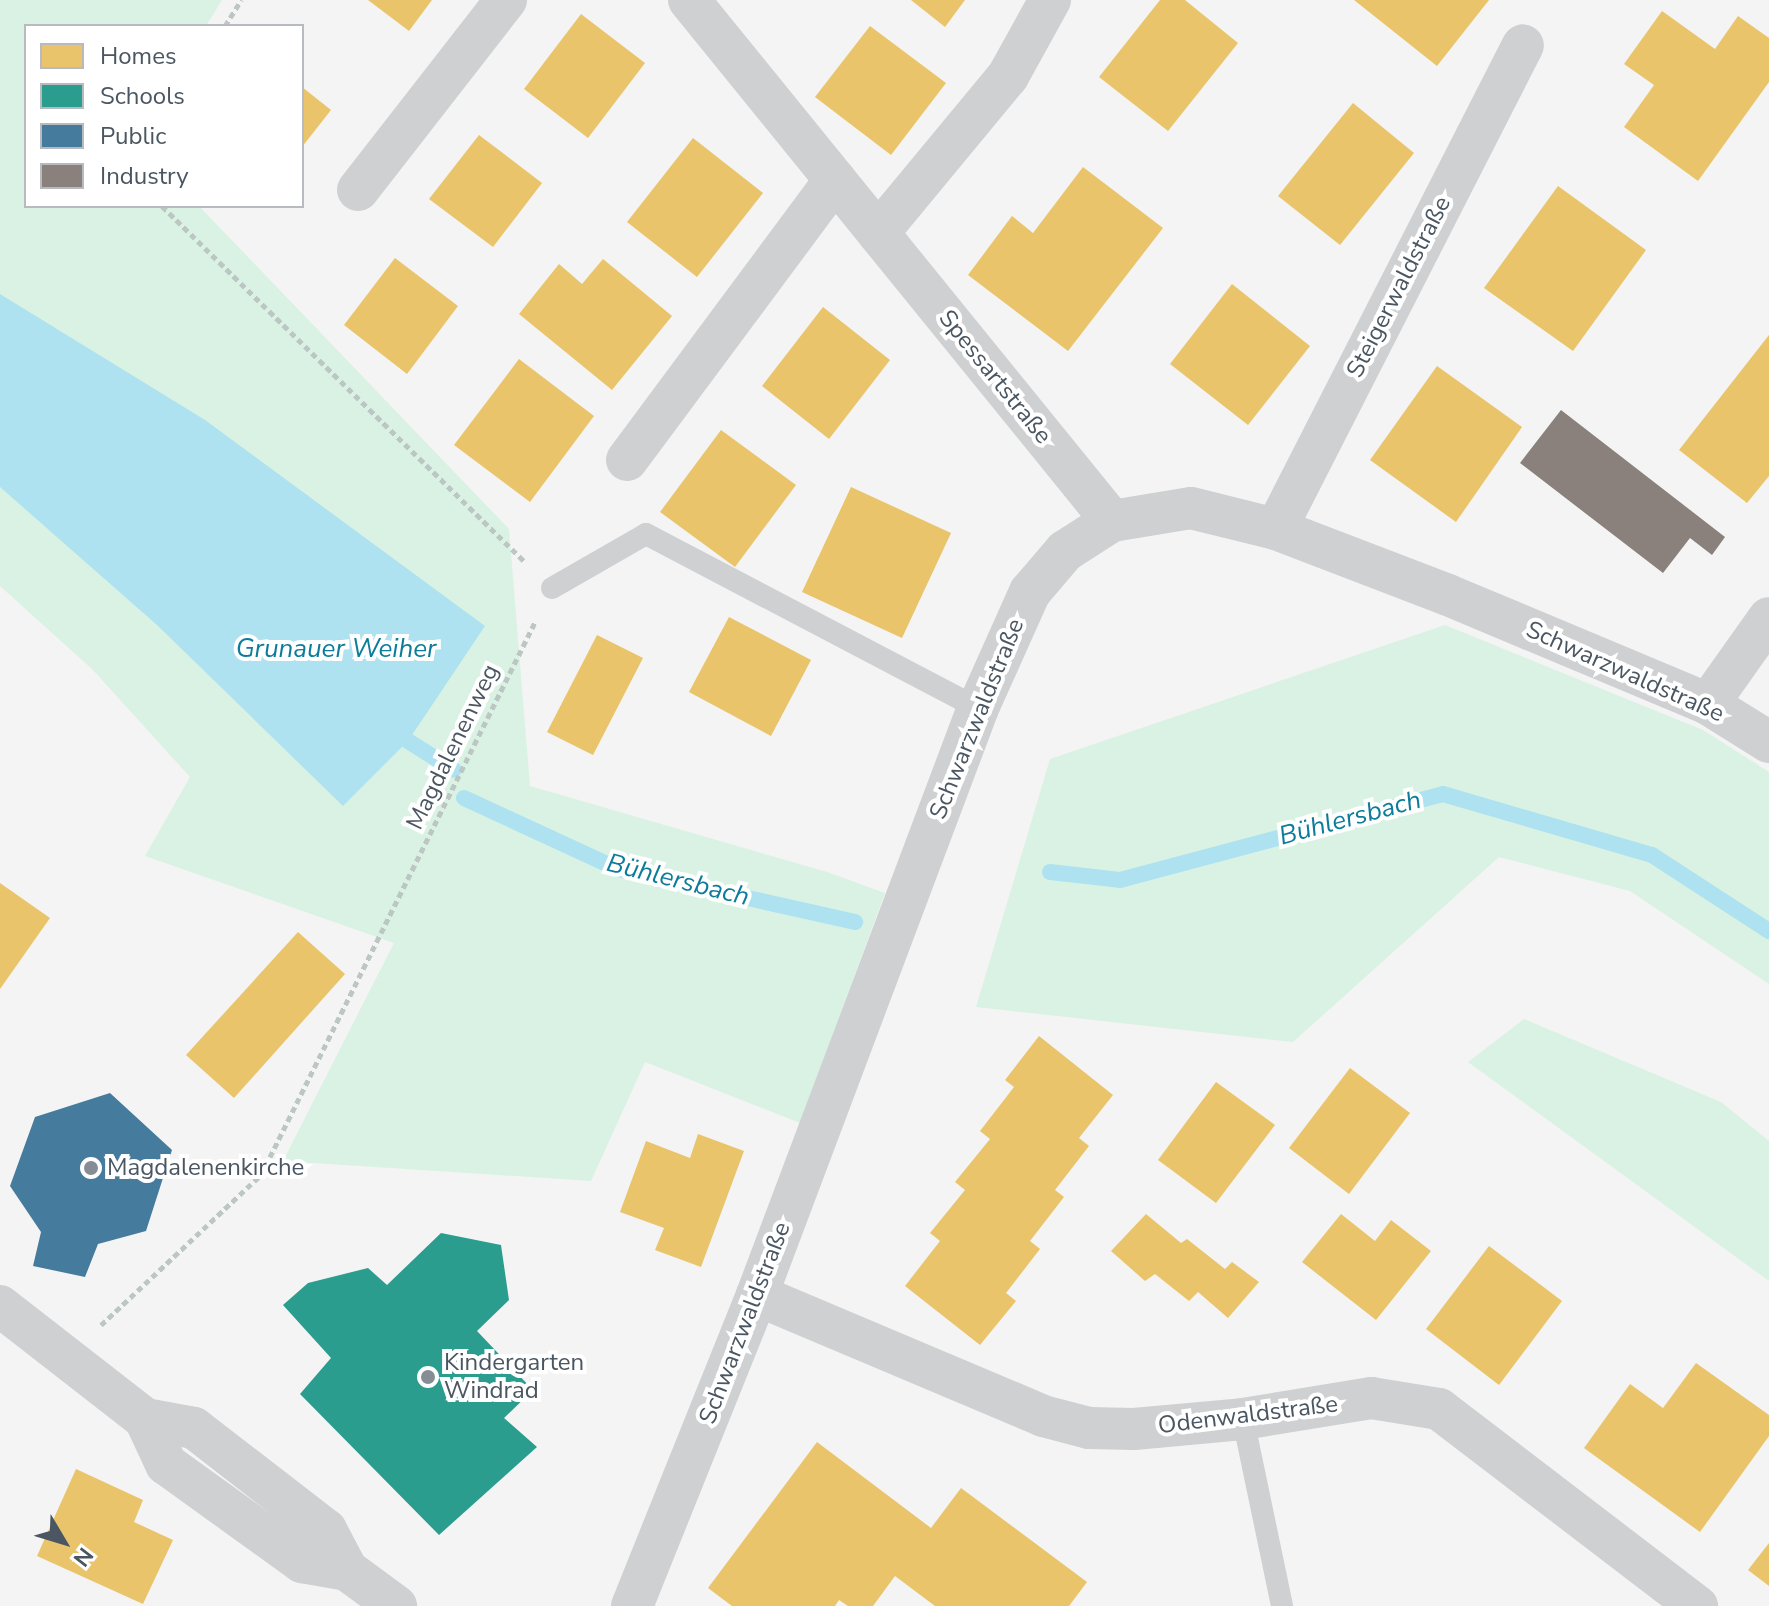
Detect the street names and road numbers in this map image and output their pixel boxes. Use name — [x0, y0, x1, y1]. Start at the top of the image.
street label: Steigerwaldstraße — [1341, 192, 1457, 382]
street label: Spessartstraße — [932, 304, 1058, 450]
street label: Schwarzwaldstraße — [924, 614, 1030, 824]
street label: Schwarzwaldstraße — [1521, 615, 1729, 729]
street label: Magdalenenweg — [400, 660, 506, 834]
street label: Schwarzwaldstraße — [693, 1218, 797, 1428]
street label: Odenwaldstraße — [1156, 1390, 1340, 1440]

